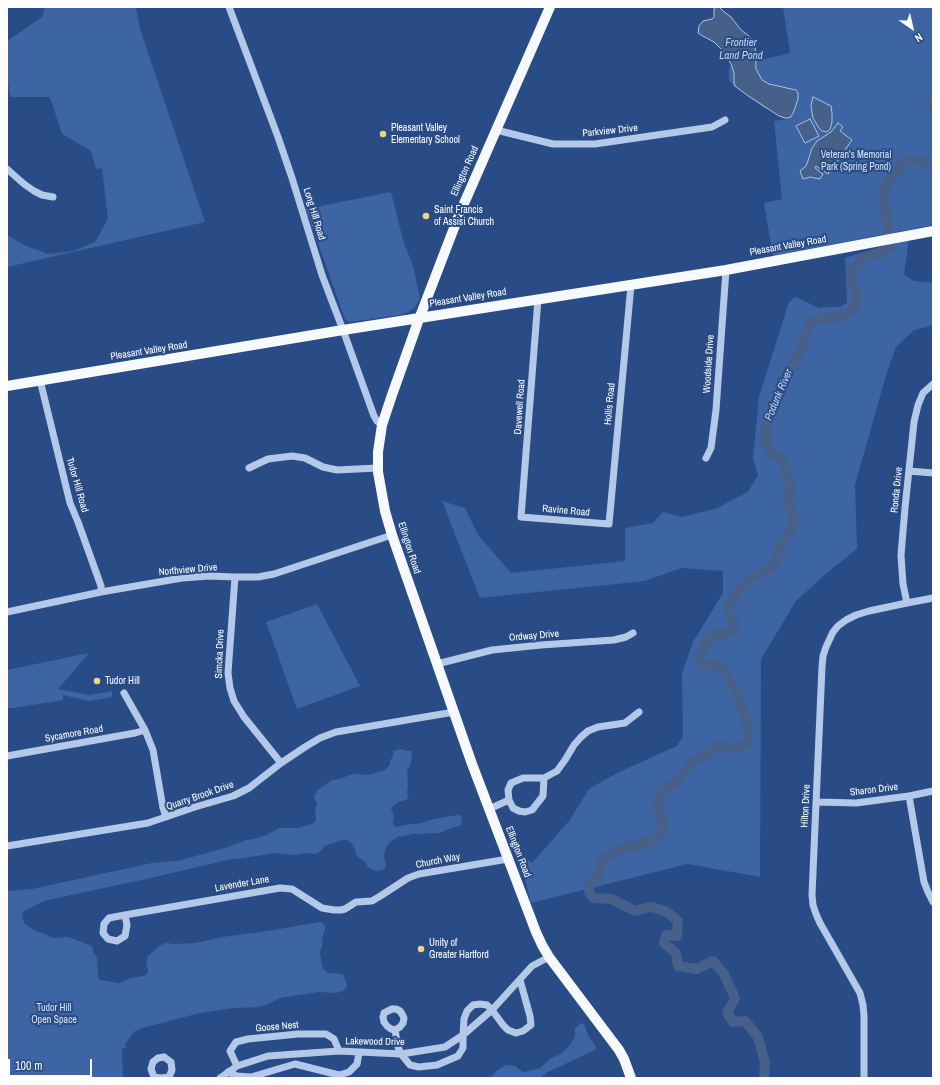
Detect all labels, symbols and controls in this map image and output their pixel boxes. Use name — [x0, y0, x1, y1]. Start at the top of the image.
north arrow — [892, 8, 932, 48]
text: N — [912, 30, 925, 46]
water label: Frontier Land Pond — [719, 36, 763, 62]
place label: Pleasant Valley Elementary School — [391, 122, 460, 146]
street label: Parkview Drive — [582, 122, 638, 140]
marker: Pleasant Valley Elementary School — [378, 129, 388, 139]
street label: Ellington Road — [449, 144, 481, 198]
park label: Veteran's Memorial Park (Spring Pond) — [821, 149, 891, 172]
street label: Long Hill Road — [300, 186, 328, 242]
place label: Saint Francis of Assisi Church — [434, 204, 494, 228]
marker: Saint Francis of Assisi Church — [421, 211, 431, 221]
street label: Pleasant Valley Road — [749, 233, 827, 259]
street label: Pleasant Valley Road — [429, 286, 507, 310]
street label: Woodside Drive — [701, 334, 717, 394]
street label: Pleasant Valley Road — [110, 339, 188, 363]
water label: Podunk River — [762, 367, 796, 423]
street label: Davewell Road — [512, 379, 528, 435]
street label: Hollis Road — [602, 382, 618, 426]
street label: Tudor Hill Road — [63, 456, 91, 514]
street label: Ronda Drive — [889, 466, 905, 514]
street label: Ravine Road — [542, 503, 590, 519]
street label: Ellington Road — [395, 521, 423, 575]
street label: Northview Drive — [158, 561, 218, 579]
street label: Ordway Drive — [509, 628, 559, 644]
street label: Simcka Drive — [213, 629, 227, 679]
place label: Tudor Hill — [105, 675, 140, 687]
marker: Tudor Hill — [92, 676, 102, 686]
street label: Sycamore Road — [44, 723, 104, 745]
street label: Quarry Brook Drive — [165, 779, 235, 813]
street label: Sharon Drive — [849, 781, 899, 799]
street label: Hilton Drive — [799, 784, 813, 828]
street label: Ellington Road — [503, 825, 533, 879]
street label: Church Way — [415, 851, 461, 871]
street label: Lavender Lane — [214, 873, 270, 895]
place label: Unity of Greater Hartford — [429, 937, 489, 960]
marker: Unity of Greater Hartford — [416, 944, 426, 954]
park label: Tudor Hill Open Space — [31, 1002, 77, 1026]
street label: Goose Nest — [255, 1019, 299, 1035]
street label: Lakewood Drive — [345, 1035, 405, 1049]
scale bar — [10, 1051, 94, 1077]
text: 100 m — [15, 1058, 42, 1074]

